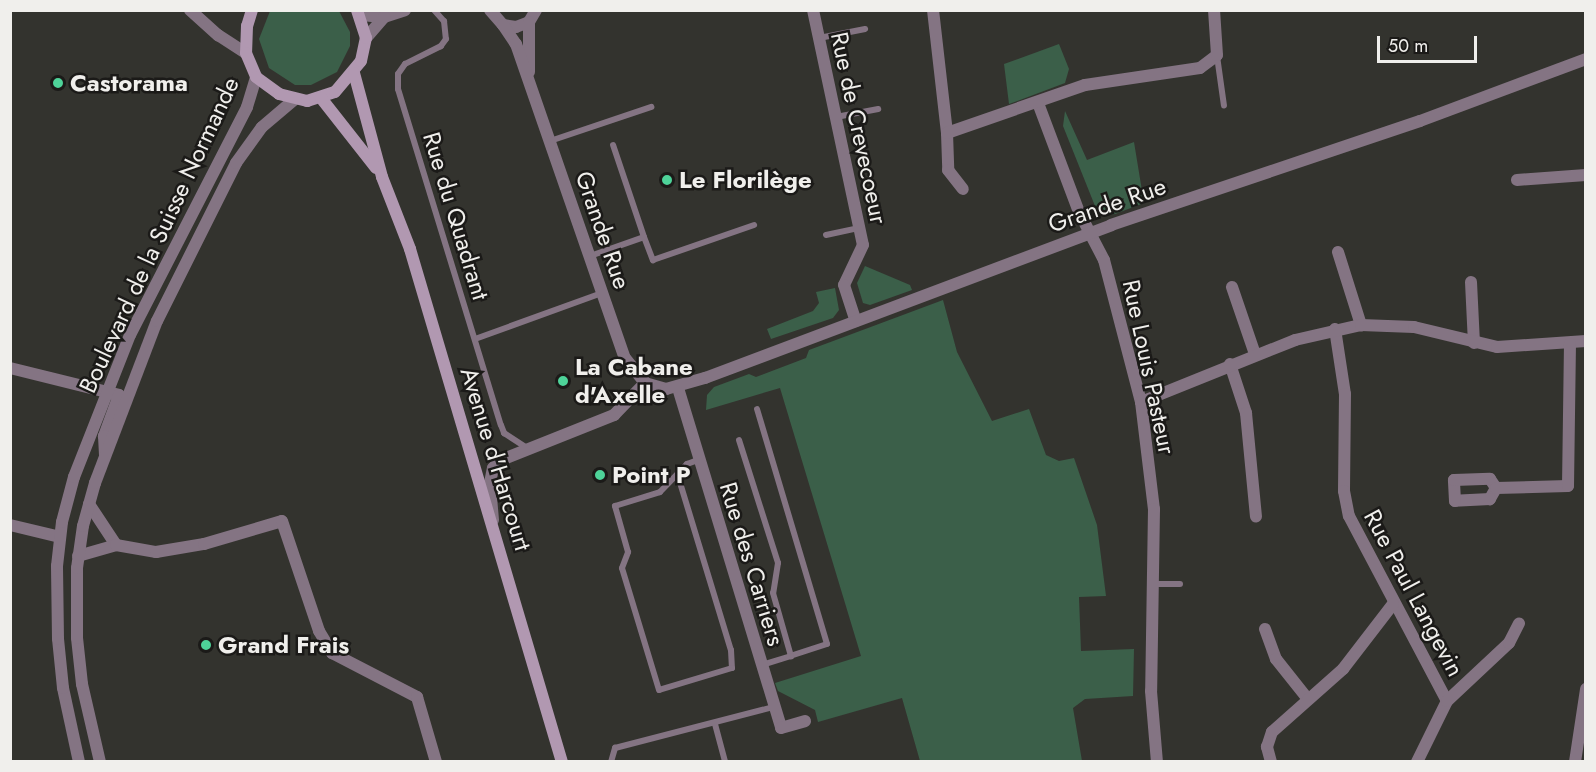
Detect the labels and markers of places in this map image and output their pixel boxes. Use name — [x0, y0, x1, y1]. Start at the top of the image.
place label: Castorama — [70, 69, 188, 97]
marker: Castorama — [51, 76, 65, 90]
place label: Le Florilège — [679, 166, 812, 194]
marker: Le Florilège — [660, 173, 674, 187]
place label: La Cabane d'Axelle — [575, 353, 693, 409]
marker: La Cabane d'Axelle — [556, 374, 570, 388]
place label: Point P — [612, 461, 691, 489]
marker: Point P — [593, 468, 607, 482]
place label: Grand Frais — [218, 631, 349, 659]
marker: Grand Frais — [199, 638, 213, 652]

